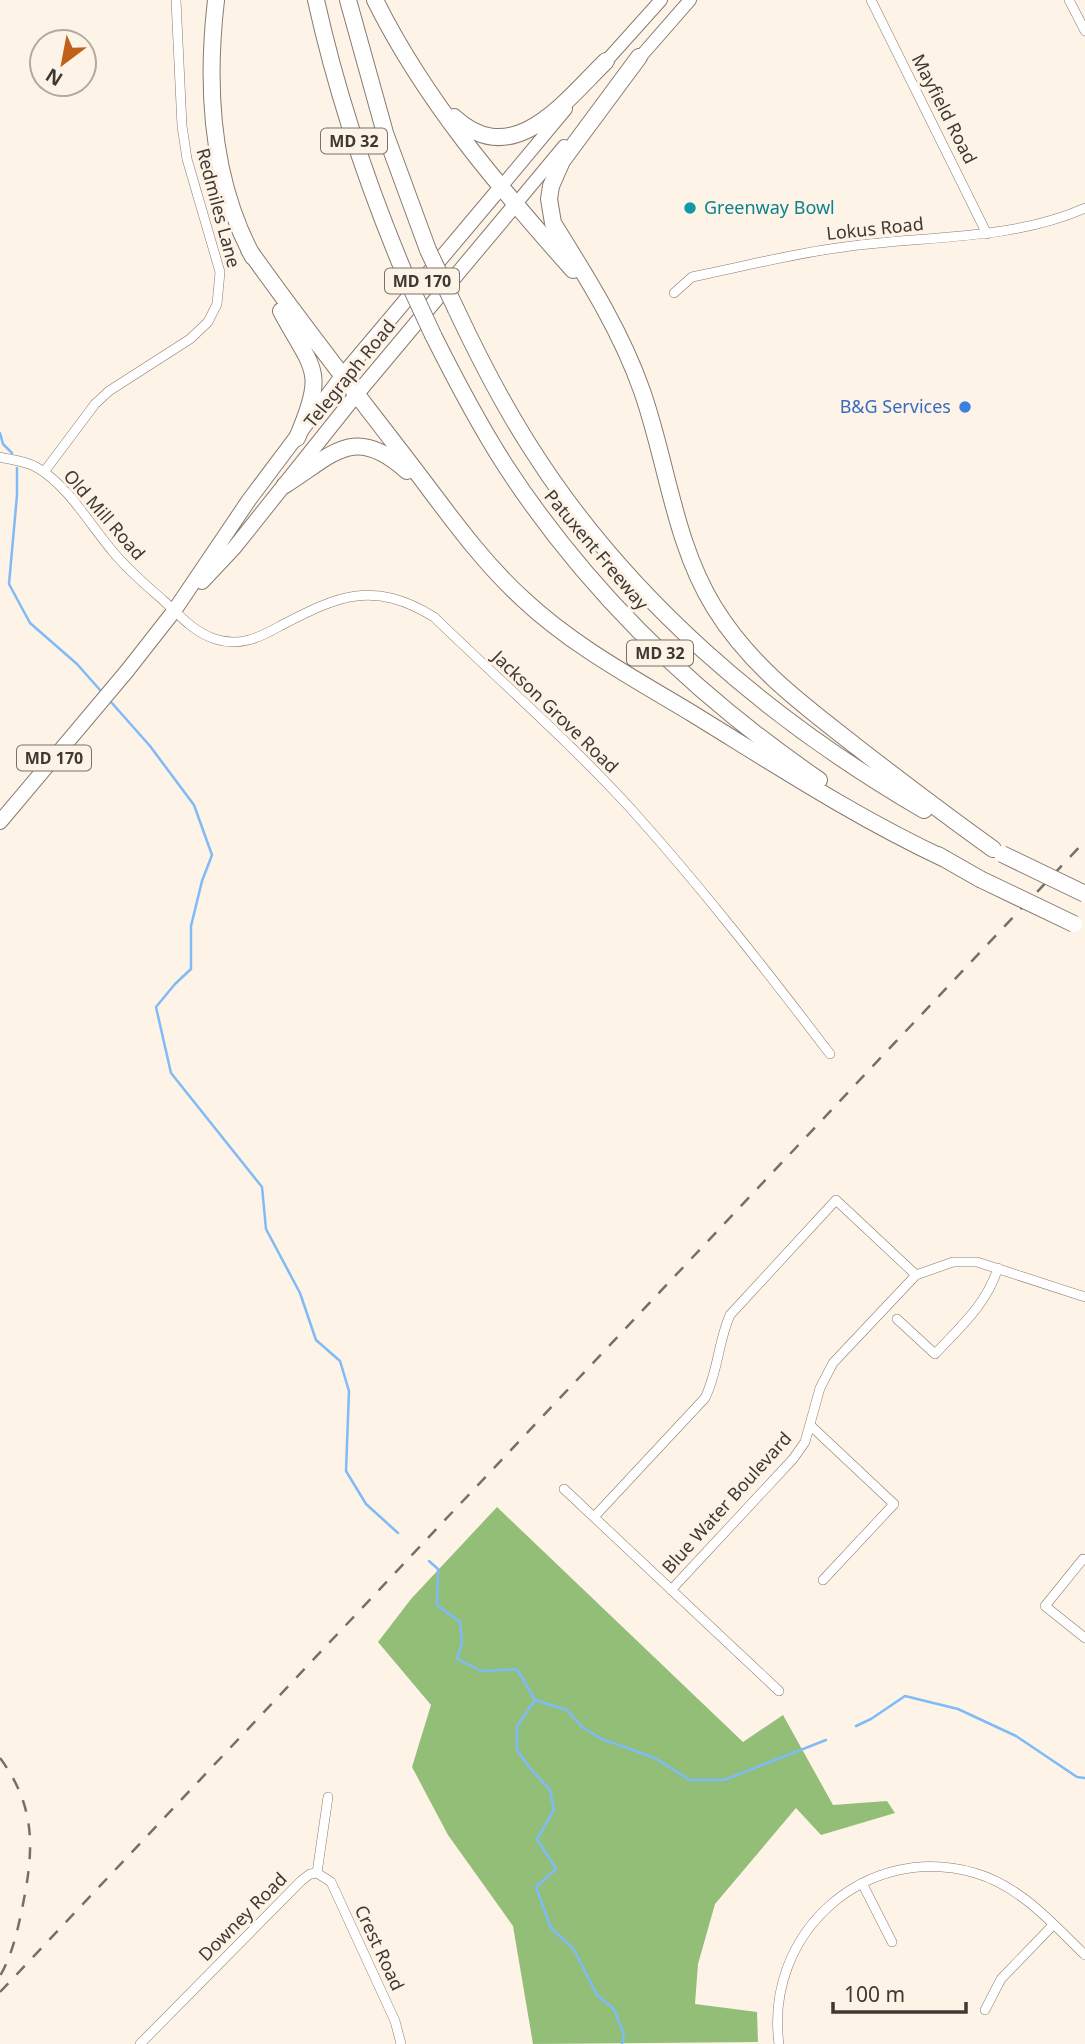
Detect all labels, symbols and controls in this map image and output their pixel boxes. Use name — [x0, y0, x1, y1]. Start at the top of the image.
north arrow — [28, 28, 98, 98]
street label: Mayfield Road — [907, 50, 983, 168]
text: N — [41, 62, 67, 93]
road number: MD 32 — [321, 128, 387, 154]
street label: Redmiles Lane — [191, 145, 246, 270]
place label: Greenway Bowl — [704, 195, 835, 219]
marker: Greenway Bowl — [682, 200, 698, 216]
street label: Lokus Road — [825, 211, 925, 245]
road number: MD 170 — [385, 268, 459, 294]
street label: Telegraph Road — [298, 314, 400, 432]
place label: B&G Services — [840, 394, 951, 418]
marker: B&G Services — [957, 399, 973, 415]
street label: Old Mill Road — [59, 464, 151, 565]
street label: Patuxent Freeway — [539, 484, 655, 615]
road number: MD 32 — [627, 640, 693, 666]
street label: Jackson Grove Road — [486, 643, 624, 778]
road number: MD 170 — [17, 746, 91, 771]
street label: Blue Water Boulevard — [656, 1426, 796, 1578]
street label: Downey Road — [193, 1867, 292, 1966]
street label: Crest Road — [350, 1901, 410, 1994]
scale bar — [833, 1970, 966, 2014]
text: 100 m — [844, 1980, 905, 2008]

